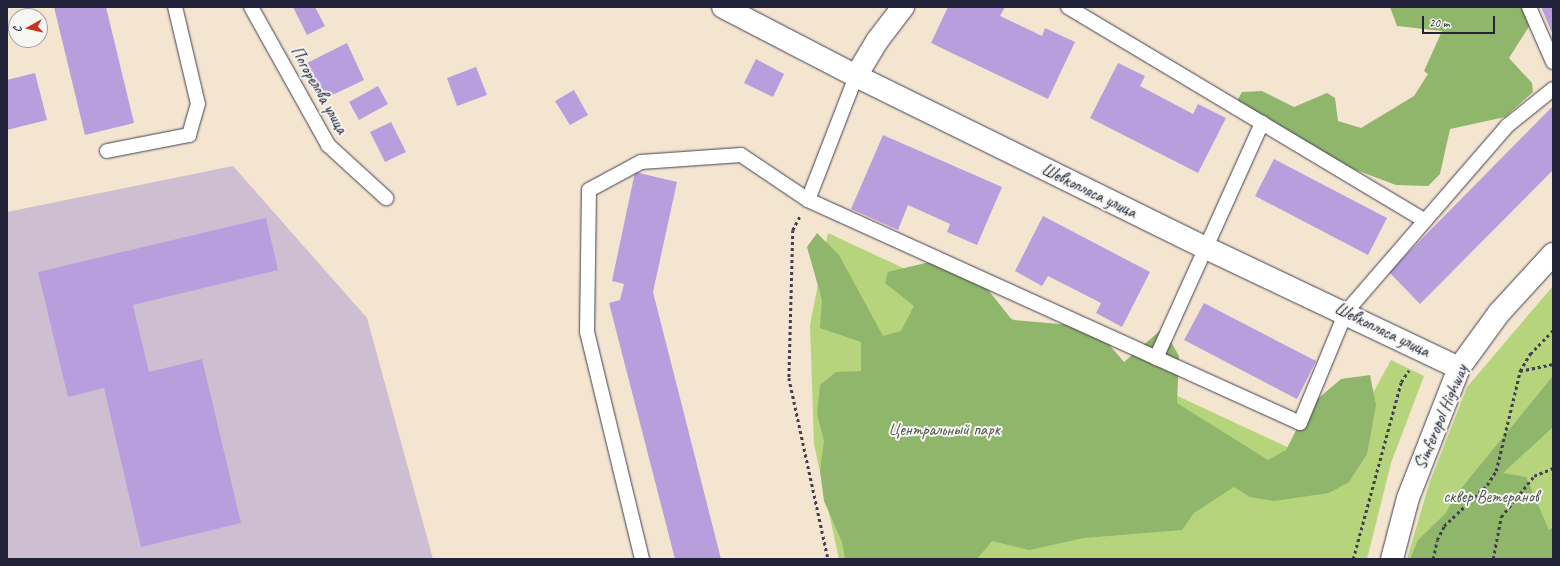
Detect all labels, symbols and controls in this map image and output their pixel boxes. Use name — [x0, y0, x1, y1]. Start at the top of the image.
north arrow — [8, 8, 48, 48]
scale bar — [1424, 8, 1497, 34]
text: 20 m — [1429, 15, 1449, 31]
text: С — [10, 26, 24, 33]
street label: Погорелова улица — [285, 42, 353, 138]
street label: Шевкопляса улица — [1038, 159, 1140, 223]
street label: Шевкопляса улица — [1331, 298, 1433, 362]
street label: Simferopol Highway — [1410, 362, 1472, 472]
park label: Центральный парк — [888, 420, 1000, 440]
park label: сквер Ветеранов — [1444, 487, 1538, 507]

